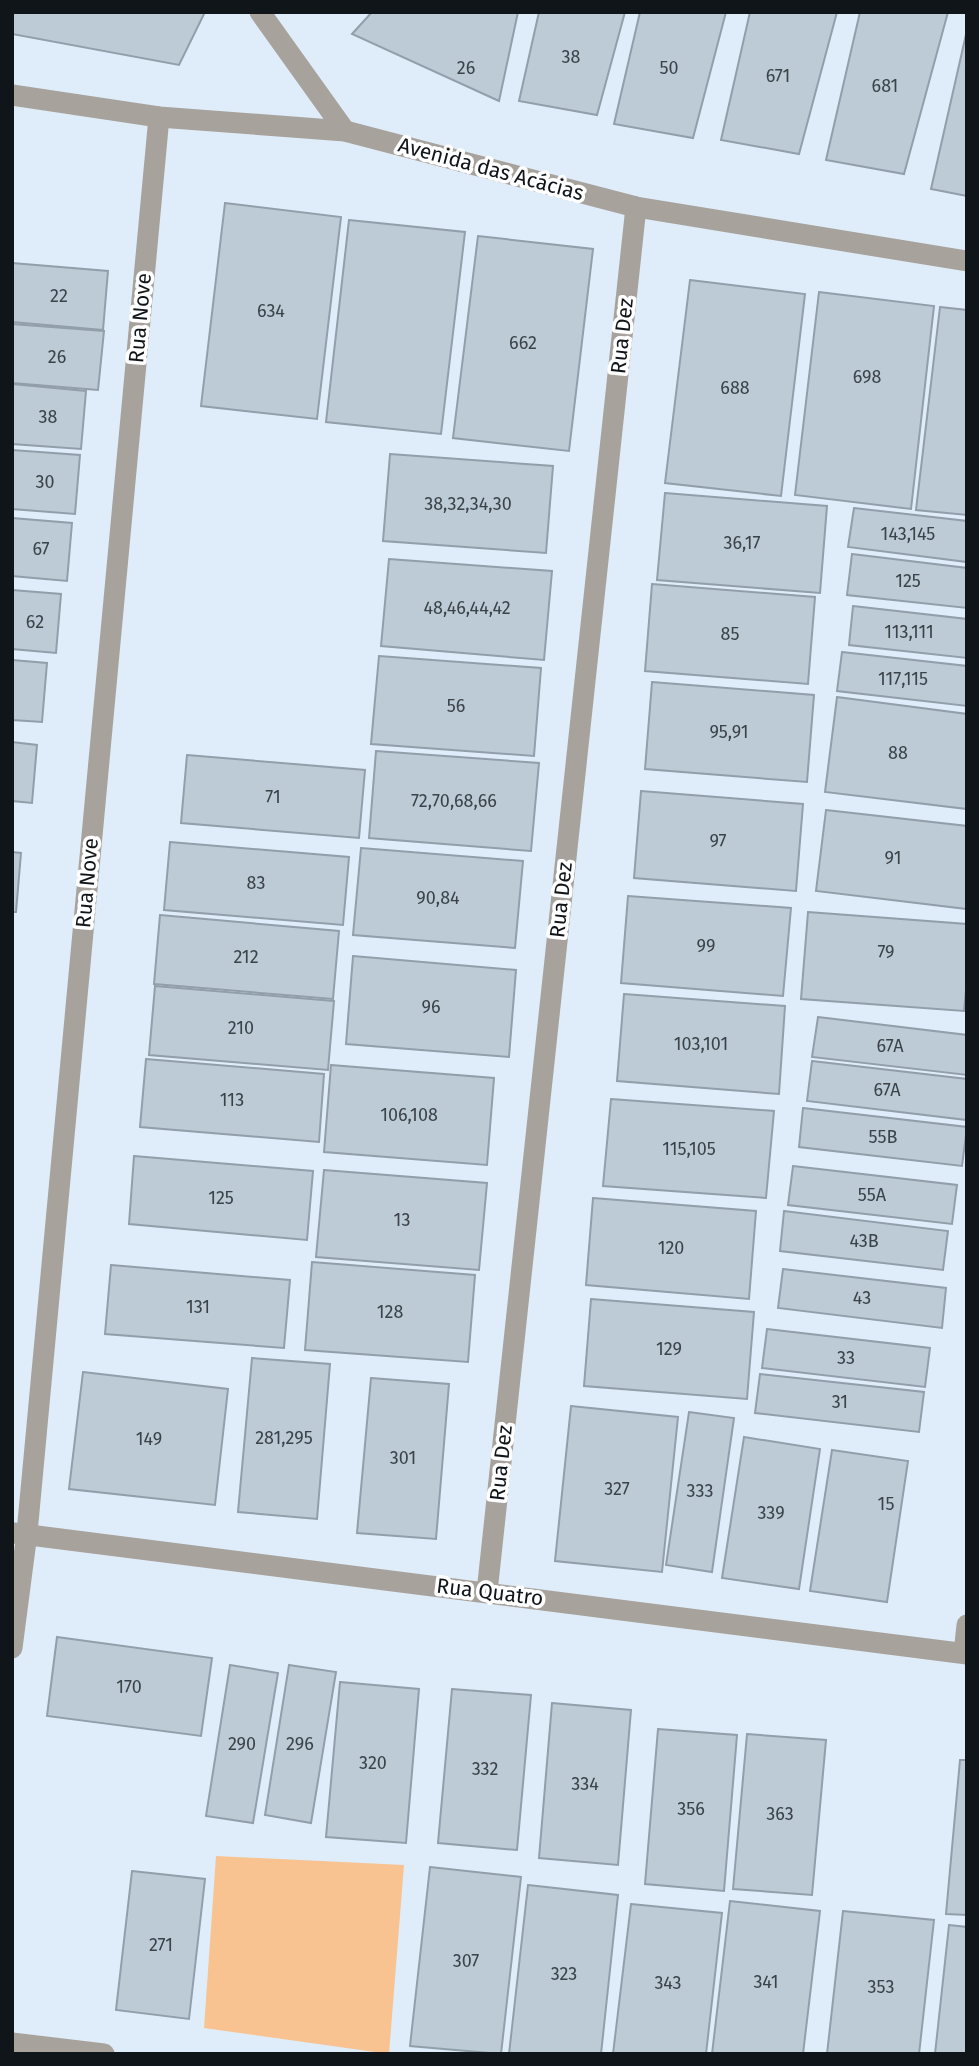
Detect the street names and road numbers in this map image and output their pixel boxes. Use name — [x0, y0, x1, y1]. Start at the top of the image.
street label: Avenida das Acácias — [395, 132, 587, 206]
street label: Rua Nove — [123, 272, 157, 364]
street label: Rua Dez — [605, 297, 639, 375]
street label: Rua Nove — [70, 837, 104, 929]
street label: Rua Dez — [544, 861, 578, 939]
street label: Rua Dez — [484, 1424, 518, 1502]
street label: Rua Quatro — [435, 1573, 545, 1611]

